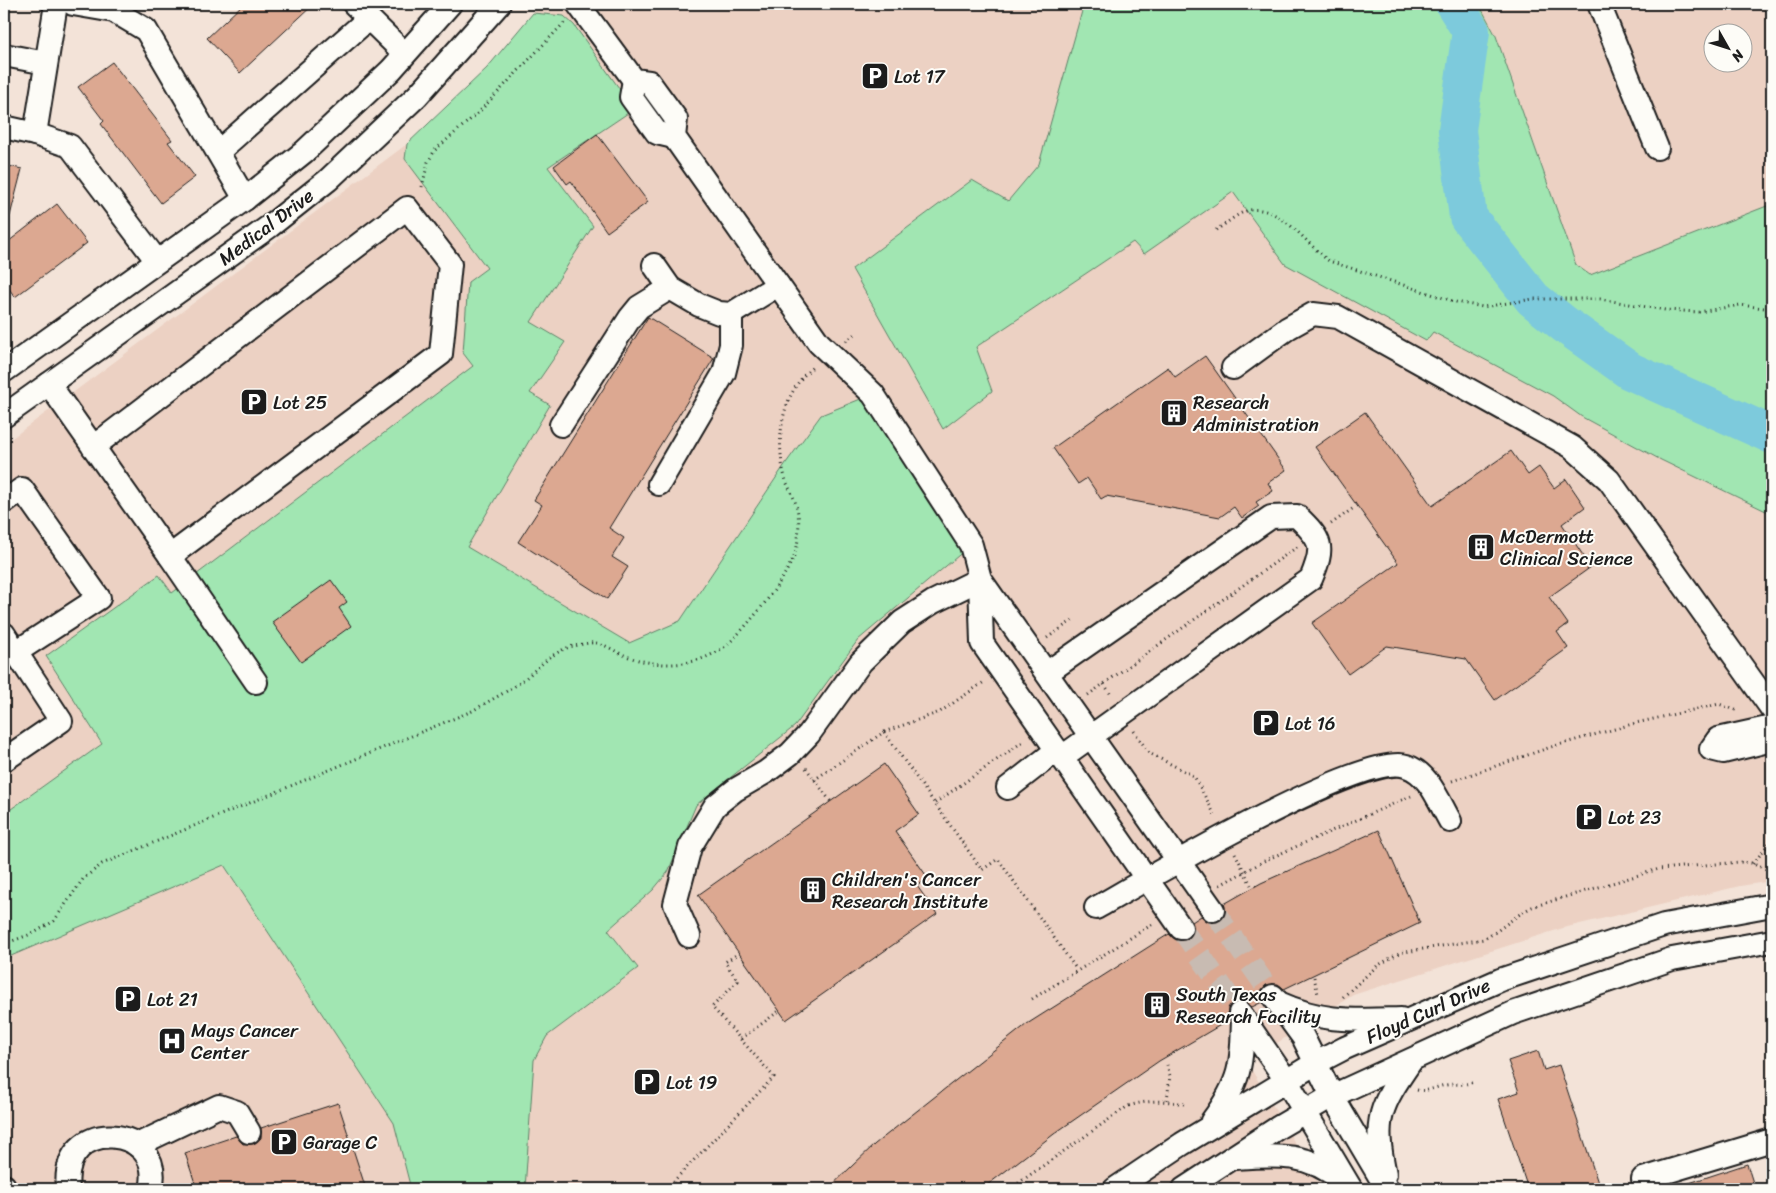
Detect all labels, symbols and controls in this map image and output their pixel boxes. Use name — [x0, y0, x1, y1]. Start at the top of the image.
north arrow — [1704, 22, 1754, 72]
text: N — [1725, 43, 1751, 68]
place label: Lot 17 — [894, 60, 946, 93]
parking icon: Lot 17 — [860, 61, 890, 91]
street label: Medical Drive — [211, 180, 321, 274]
place label: Lot 25 — [273, 386, 328, 419]
place label: Research Administration — [1192, 386, 1319, 441]
parking icon: Lot 25 — [239, 387, 269, 417]
building icon: Research Administration — [1159, 398, 1189, 428]
place label: McDermott Clinical Science — [1500, 520, 1633, 575]
building icon: McDermott Clinical Science — [1466, 532, 1496, 562]
place label: Lot 16 — [1285, 707, 1336, 740]
parking icon: Lot 16 — [1251, 708, 1281, 738]
place label: Lot 23 — [1608, 801, 1662, 834]
parking icon: Lot 23 — [1574, 802, 1604, 832]
place label: Children's Cancer Research Institute — [832, 863, 988, 918]
building icon: Children's Cancer Research Institute — [798, 875, 828, 905]
street label: Floyd Curl Drive — [1360, 969, 1496, 1053]
place label: South Texas Research Facility — [1176, 978, 1321, 1033]
place label: Lot 21 — [147, 983, 198, 1016]
parking icon: Lot 21 — [113, 984, 143, 1014]
building icon: South Texas Research Facility — [1142, 990, 1172, 1020]
place label: Mays Cancer Center — [191, 1014, 299, 1069]
hospital icon: Mays Cancer Center — [157, 1026, 187, 1056]
place label: Lot 19 — [666, 1066, 718, 1099]
parking icon: Lot 19 — [632, 1067, 662, 1097]
place label: Garage C — [303, 1126, 377, 1159]
parking icon: Garage C — [269, 1127, 299, 1157]

